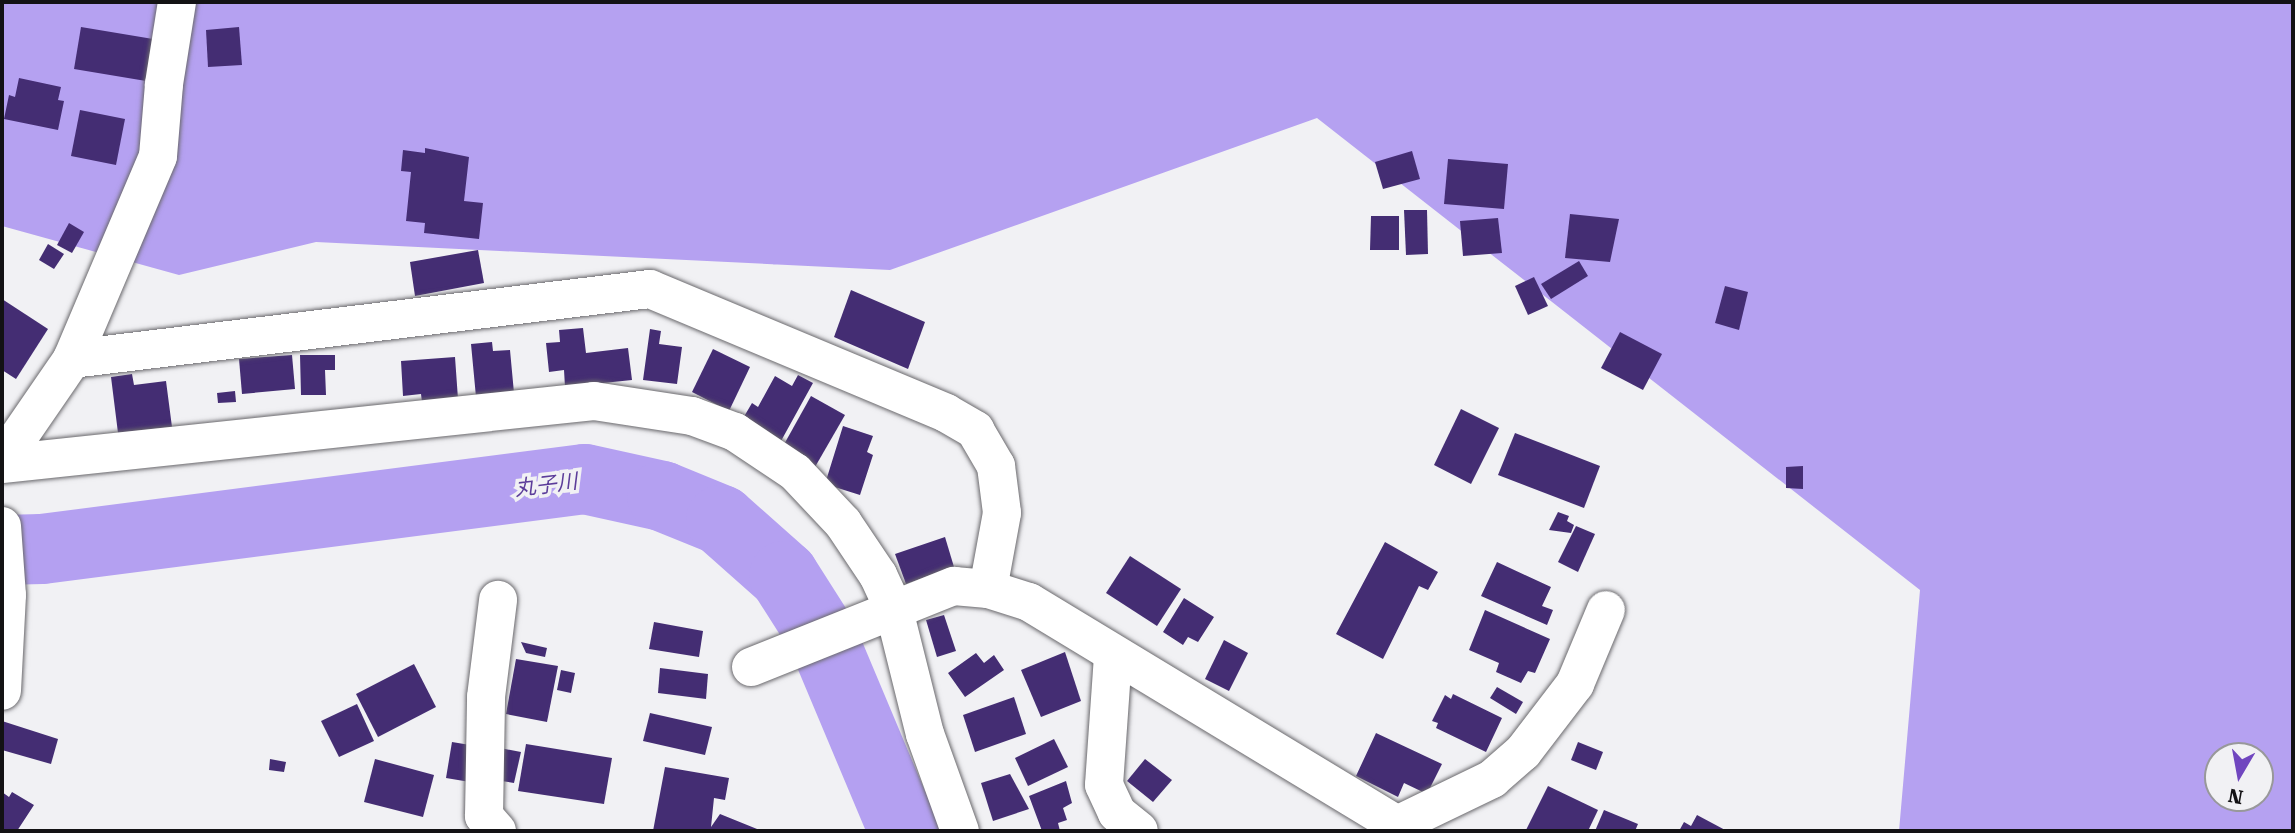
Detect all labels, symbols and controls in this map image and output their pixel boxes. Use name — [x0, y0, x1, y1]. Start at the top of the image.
water label: 丸子川 — [513, 469, 579, 501]
north arrow — [2204, 742, 2274, 812]
text: N — [2226, 784, 2245, 809]

